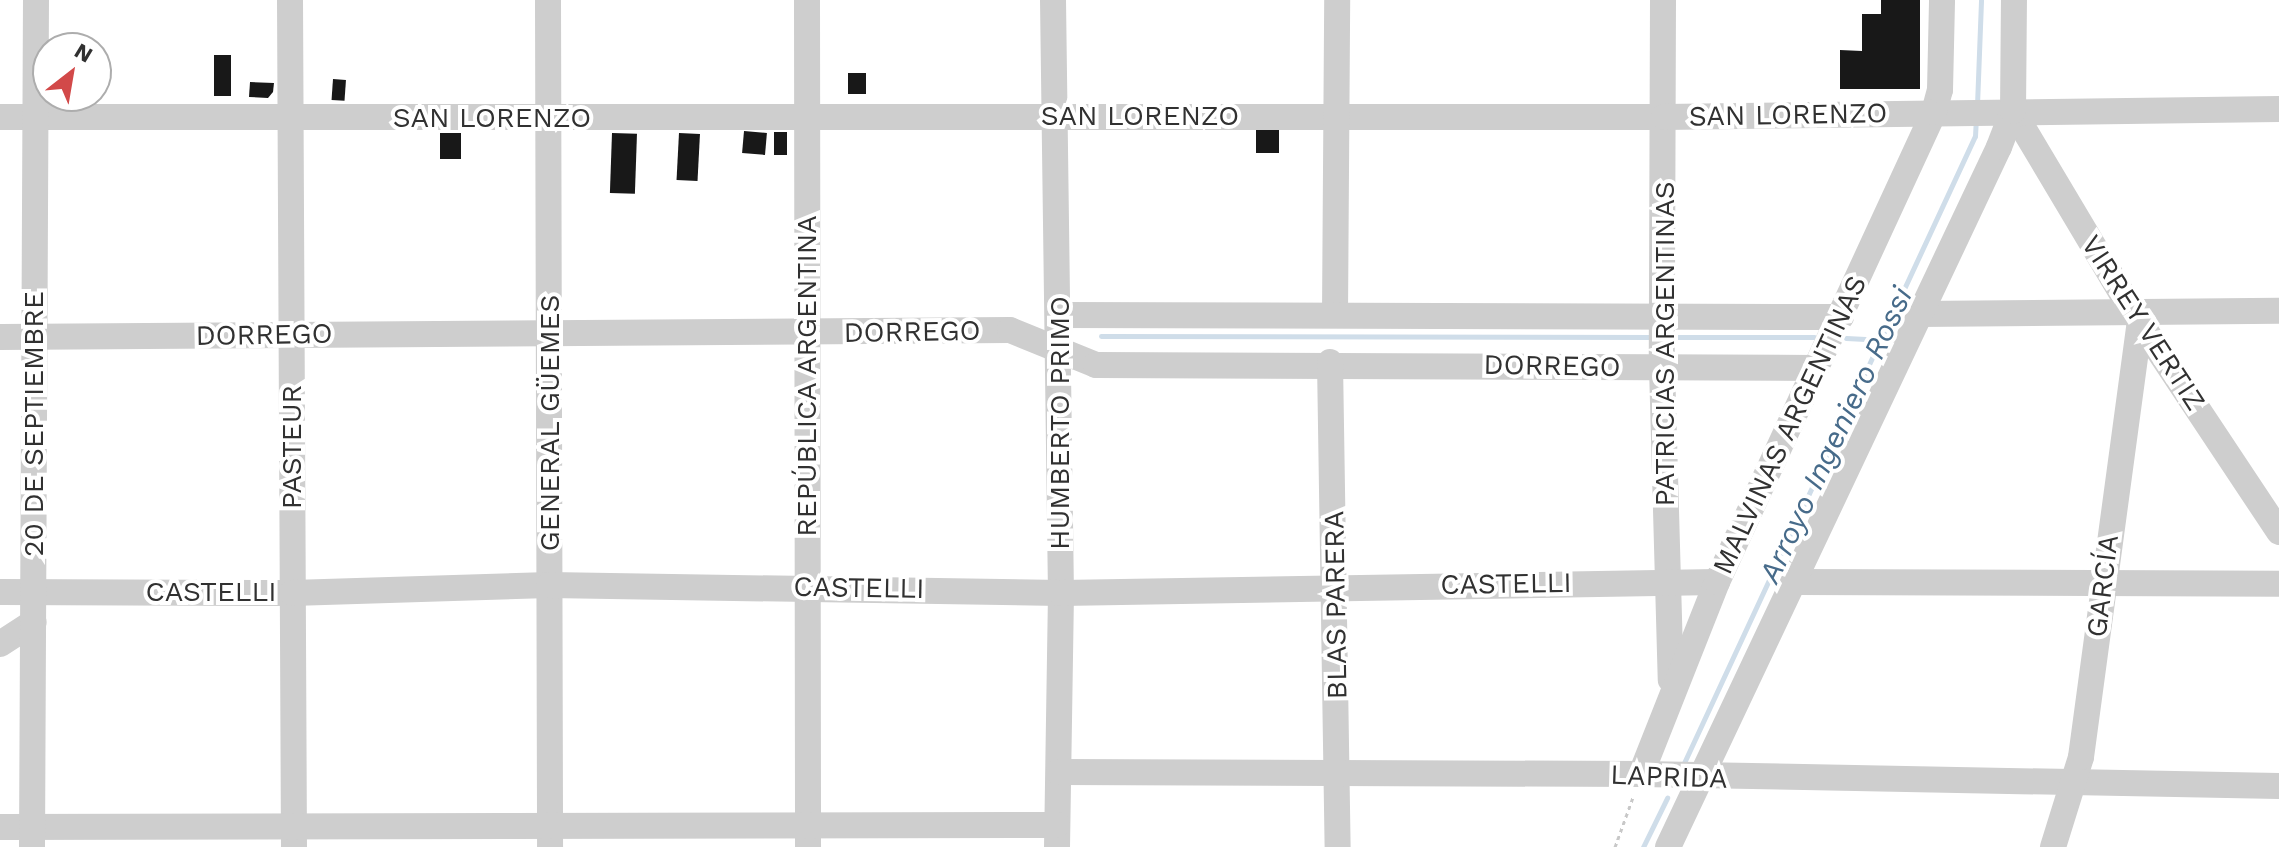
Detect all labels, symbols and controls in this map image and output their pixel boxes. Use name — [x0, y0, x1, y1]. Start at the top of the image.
north arrow — [32, 32, 112, 112]
text: N — [70, 38, 97, 68]
street label: SAN LORENZO — [1688, 96, 1888, 134]
street label: SAN LORENZO — [1041, 99, 1239, 133]
street label: SAN LORENZO — [393, 101, 591, 135]
street label: PATRICIAS ARGENTINAS — [1648, 181, 1682, 507]
street label: REPÚBLICA ARGENTINA — [790, 214, 824, 538]
street label: VIRREY VERTIZ — [2073, 228, 2213, 418]
street label: MALVINAS ARGENTINAS — [1706, 270, 1874, 580]
water label: Arroyo Ingeniero Rossi — [1752, 282, 1920, 588]
street label: 20 DE SEPTIEMBRE — [17, 291, 51, 557]
street label: GENERAL GÜEMES — [533, 294, 567, 552]
street label: HUMBERTO PRIMO — [1043, 296, 1077, 550]
street label: DORREGO — [843, 314, 981, 350]
street label: DORREGO — [195, 317, 333, 353]
street label: DORREGO — [1483, 348, 1621, 384]
street label: PASTEUR — [275, 385, 309, 509]
street label: BLAS PARERA — [1318, 510, 1354, 700]
street label: GARCÍA — [2080, 533, 2126, 639]
street label: CASTELLI — [1440, 566, 1572, 602]
street label: CASTELLI — [793, 570, 925, 606]
street label: CASTELLI — [145, 575, 277, 609]
street label: LAPRIDA — [1610, 758, 1728, 796]

